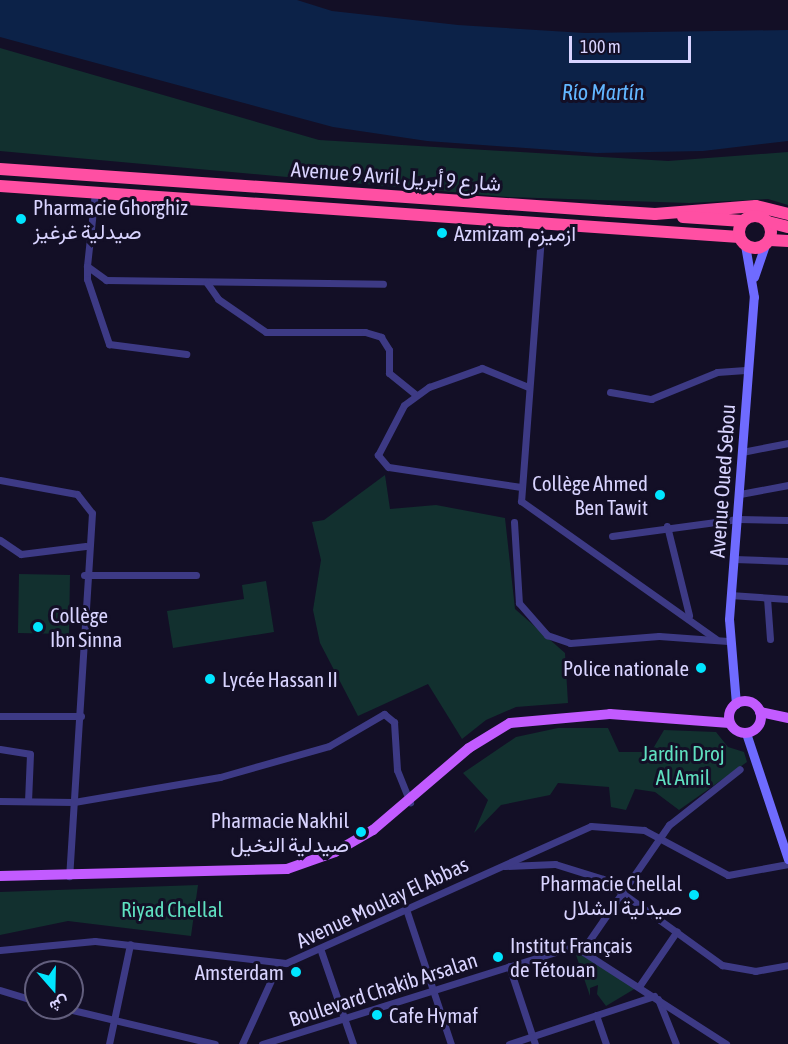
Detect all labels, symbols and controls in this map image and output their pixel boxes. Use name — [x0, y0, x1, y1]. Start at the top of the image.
scale bar — [572, 24, 694, 62]
text: 100 m — [580, 36, 621, 57]
water label: Río Martín — [562, 80, 644, 106]
street label: Avenue 9 Avril شارع 9 أبريل — [290, 156, 502, 196]
place label: Pharmacie Ghorghiz صيدلية غرغيز — [33, 194, 188, 244]
marker: Pharmacie Ghorghiz صيدلية غرغيز — [14, 212, 28, 226]
place label: Azmizam ازميزم — [454, 220, 576, 246]
marker: Azmizam ازميزم — [435, 226, 449, 240]
street label: Avenue Oued Sebou — [704, 403, 740, 559]
place label: Collège Ahmed Ben Tawit — [532, 470, 648, 520]
marker: Collège Ahmed Ben Tawit — [653, 488, 667, 502]
place label: Collège Ibn Sinna — [50, 602, 122, 652]
marker: Collège Ibn Sinna — [31, 620, 45, 634]
place label: Police nationale — [563, 655, 689, 681]
marker: Police nationale — [694, 661, 708, 675]
place label: Lycée Hassan II — [222, 666, 338, 692]
marker: Lycée Hassan II — [203, 672, 217, 686]
park label: Jardin Droj Al Amil — [641, 740, 725, 790]
place label: Pharmacie Nakhil صيدلية النخيل — [211, 807, 349, 857]
marker: Pharmacie Nakhil صيدلية النخيل — [354, 825, 368, 839]
street label: Avenue Moulay El Abbas — [292, 851, 472, 953]
place label: Pharmacie Chellal صيدلية الشلال — [540, 870, 682, 920]
marker: Pharmacie Chellal صيدلية الشلال — [687, 888, 701, 902]
park label: Riyad Chellal — [121, 896, 223, 922]
place label: Institut Français de Tétouan — [510, 932, 632, 982]
street label: Boulevard Chakib Arsalan — [286, 947, 480, 1031]
marker: Institut Français de Tétouan — [491, 950, 505, 964]
place label: Amsterdam — [195, 959, 284, 985]
north arrow — [24, 960, 84, 1020]
marker: Amsterdam — [289, 965, 303, 979]
text: ش — [47, 993, 72, 1017]
place label: Cafe Hymaf — [389, 1002, 478, 1028]
marker: Cafe Hymaf — [370, 1008, 384, 1022]

